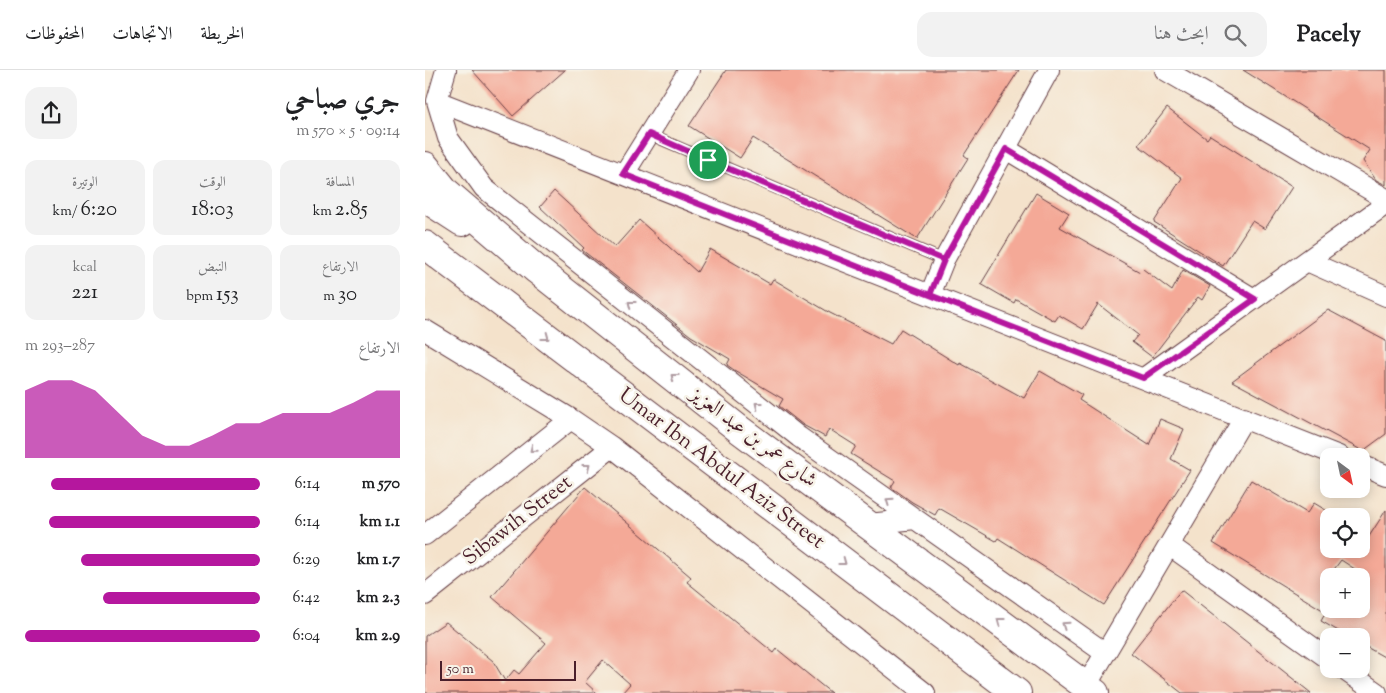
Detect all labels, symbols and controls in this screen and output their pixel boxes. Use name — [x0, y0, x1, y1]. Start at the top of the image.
search box — [917, 12, 1267, 57]
text: Pacely — [1297, 18, 1361, 52]
text: ابحث هنا — [1154, 21, 1209, 48]
icon: search — [1221, 21, 1249, 49]
text: المحفوظات — [25, 22, 84, 48]
text: الاتجاهات — [112, 22, 172, 48]
text: الخريطة — [200, 22, 244, 48]
text: جري صباحي — [285, 81, 400, 121]
button: share — [25, 87, 77, 139]
text: 09:14 · 5 × 570 m — [296, 120, 400, 143]
pin — [687, 139, 729, 181]
icon: arrive — [694, 146, 722, 174]
text: الوتيرة — [72, 173, 98, 193]
text: الوقت — [199, 173, 226, 193]
text: المسافة — [326, 173, 354, 193]
text: 6:20 — [81, 195, 117, 225]
text: 18:03 — [191, 195, 234, 225]
text: 2.85 — [335, 195, 368, 225]
text: /km — [53, 202, 81, 222]
text: km — [313, 202, 335, 222]
text: kcal — [73, 258, 97, 278]
text: النبض — [198, 258, 227, 278]
text: الارتفاع — [322, 258, 358, 278]
text: 221 — [71, 278, 98, 308]
text: 153 — [216, 280, 239, 310]
text: 30 — [338, 280, 357, 310]
text: bpm — [186, 287, 216, 307]
text: m — [323, 287, 338, 307]
one-way arrow — [628, 302, 637, 310]
one-way arrow — [540, 331, 549, 339]
text: 287–293 m — [25, 335, 95, 358]
text: الارتفاع — [358, 338, 400, 361]
one-way arrow — [671, 375, 680, 383]
street label: شارع عمر بن عبد العزيز — [681, 379, 823, 496]
street label: Umar Ibn Abdul Aziz Street — [611, 381, 831, 557]
one-way arrow — [755, 401, 764, 410]
one-way arrow — [529, 443, 539, 452]
north arrow — [1320, 448, 1370, 498]
map controls — [1320, 448, 1370, 678]
one-way arrow — [581, 464, 590, 472]
street label: Sibawih Street — [457, 469, 579, 573]
text: 6:14 — [295, 473, 320, 496]
text: 570 m — [362, 473, 400, 496]
one-way arrow — [886, 498, 895, 507]
button: locate — [1320, 508, 1370, 558]
text: 6:14 — [295, 511, 320, 534]
text: 1.1 km — [360, 511, 400, 534]
text: 6:29 — [293, 549, 320, 572]
text: 1.7 km — [357, 549, 400, 572]
one-way arrow — [837, 556, 846, 564]
button: + — [1320, 568, 1370, 618]
text: 6:42 — [292, 587, 320, 610]
text: 2.3 km — [357, 587, 400, 610]
one-way arrow — [996, 618, 1006, 627]
one-way arrow — [1061, 622, 1071, 631]
text: 6:04 — [292, 625, 320, 648]
text: 2.9 km — [356, 625, 400, 648]
button: − — [1320, 628, 1370, 678]
scale bar — [440, 658, 576, 681]
text: 50 m — [447, 660, 474, 680]

